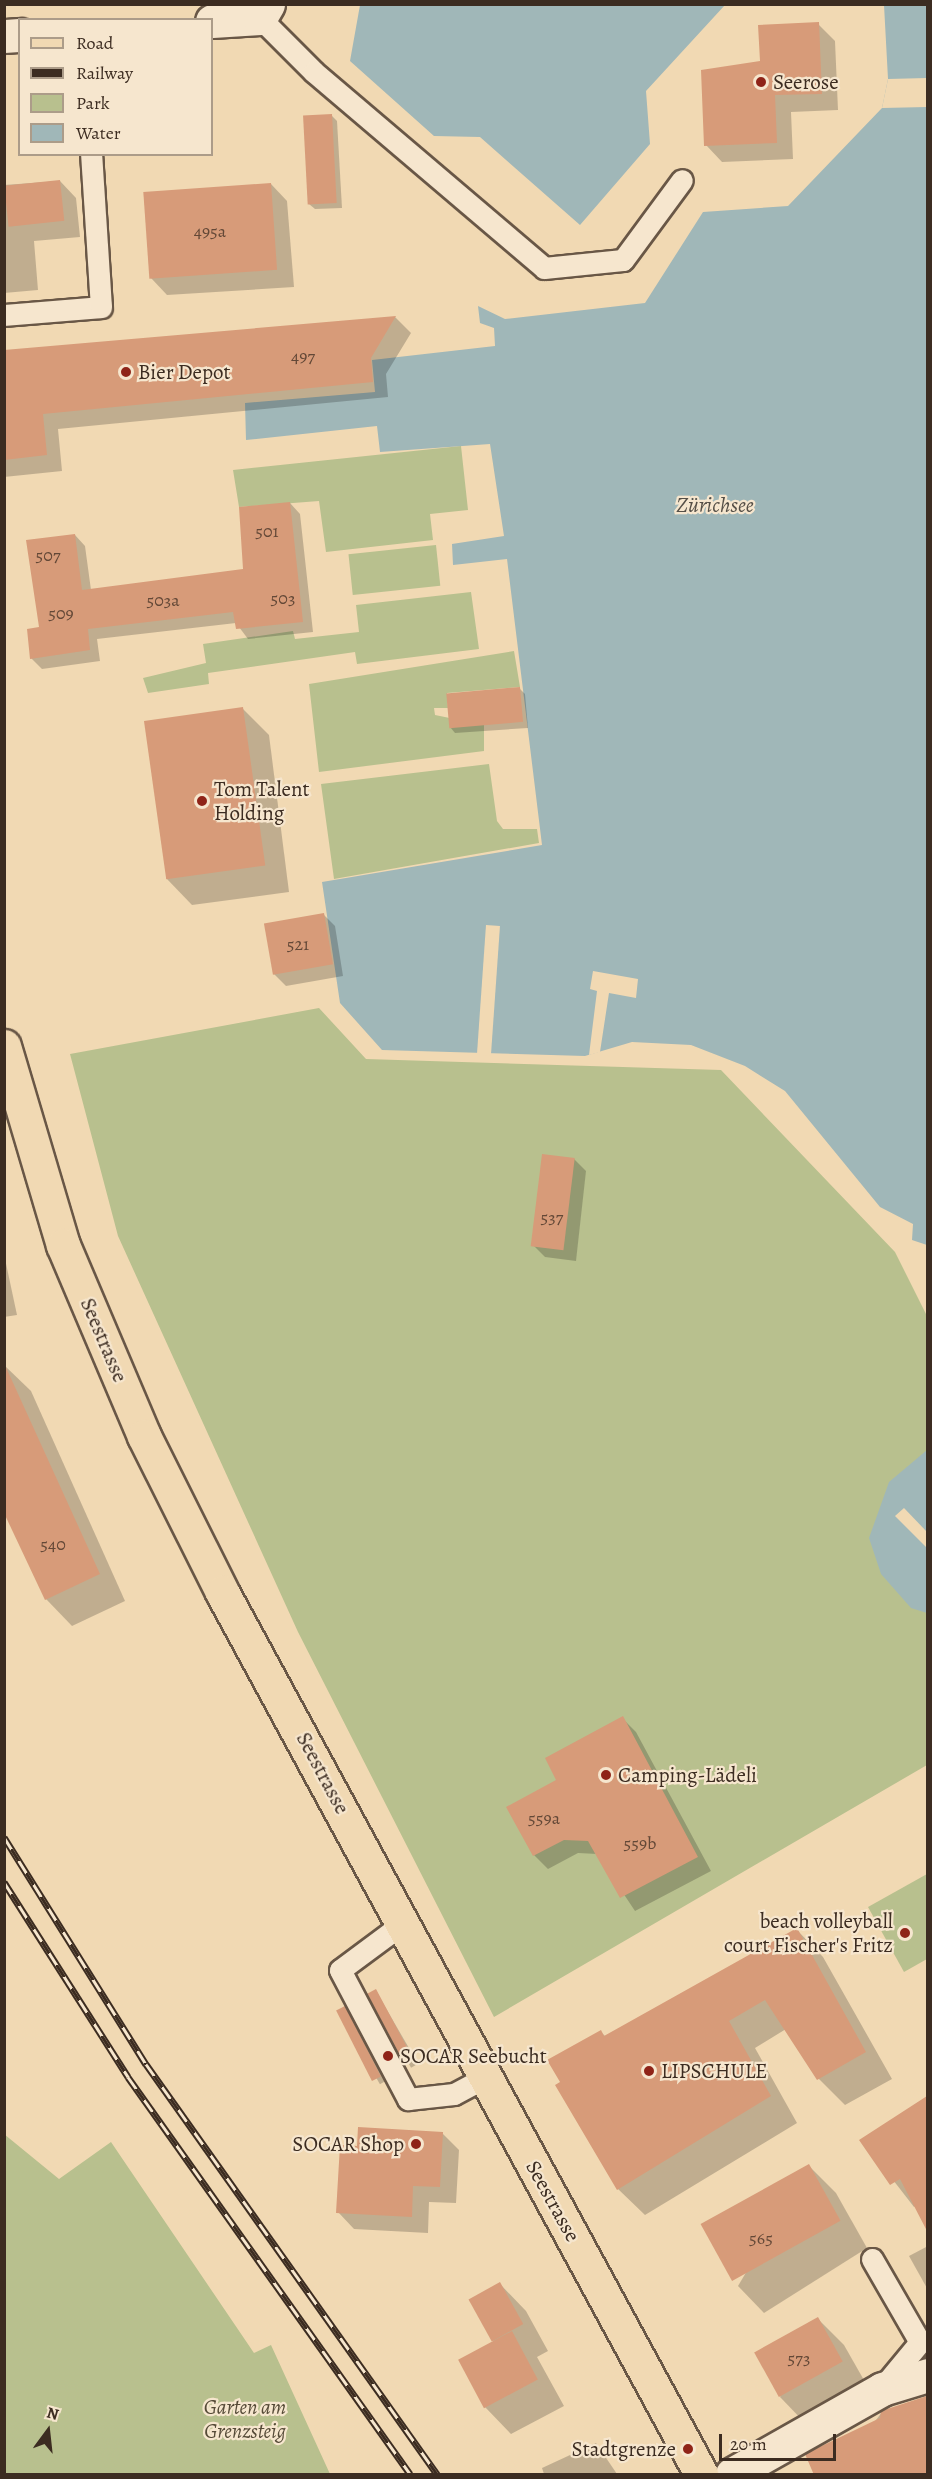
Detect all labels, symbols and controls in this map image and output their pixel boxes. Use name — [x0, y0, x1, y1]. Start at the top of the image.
legend — [18, 18, 213, 156]
text: Road — [76, 31, 113, 55]
text: Railway — [76, 61, 133, 85]
place label: Seerose — [773, 69, 839, 95]
marker: Seerose — [754, 75, 768, 89]
text: Park — [76, 91, 110, 115]
text: Water — [76, 121, 121, 145]
house number: 495a — [194, 220, 226, 242]
house number: 497 — [291, 345, 315, 367]
place label: Bier Depot — [138, 359, 231, 385]
marker: Bier Depot — [119, 365, 133, 379]
water label: Zürichsee — [676, 493, 754, 519]
house number: 501 — [255, 520, 279, 542]
house number: 507 — [36, 544, 60, 566]
house number: 503 — [271, 587, 295, 609]
house number: 503a — [146, 589, 180, 611]
house number: 509 — [48, 602, 74, 624]
place label: Tom Talent Holding — [214, 776, 309, 826]
marker: Tom Talent Holding — [195, 794, 209, 808]
house number: 521 — [287, 933, 309, 955]
house number: 537 — [541, 1206, 563, 1228]
street label: Seestrasse — [75, 1294, 133, 1386]
house number: 540 — [40, 1533, 66, 1555]
street label: Seestrasse — [291, 1728, 355, 1818]
place label: Camping-Lädeli — [618, 1762, 757, 1788]
marker: Camping-Lädeli — [599, 1768, 613, 1782]
house number: 559a — [528, 1807, 560, 1829]
house number: 559b — [624, 1832, 656, 1854]
place label: beach volleyball court Fischer's Fritz — [724, 1908, 893, 1958]
marker: beach volleyball court Fischer's Fritz — [898, 1926, 912, 1940]
place label: SOCAR Seebucht — [400, 2043, 547, 2069]
marker: SOCAR Seebucht — [381, 2049, 395, 2063]
place label: LIPSCHULE — [661, 2058, 767, 2084]
marker: LIPSCHULE — [642, 2064, 656, 2078]
place label: SOCAR Shop — [292, 2131, 404, 2157]
marker: SOCAR Shop — [409, 2137, 423, 2151]
street label: Seestrasse — [520, 2156, 586, 2246]
house number: 565 — [749, 2227, 773, 2249]
house number: 573 — [788, 2347, 810, 2369]
park label: Garten am Grenzsteig — [204, 2394, 286, 2444]
north arrow — [18, 2401, 78, 2461]
text: N — [44, 2401, 61, 2426]
scale bar — [722, 2422, 839, 2460]
text: 20 m — [730, 2432, 767, 2456]
place label: Stadtgrenze — [572, 2436, 676, 2462]
marker: Stadtgrenze — [681, 2442, 695, 2456]

